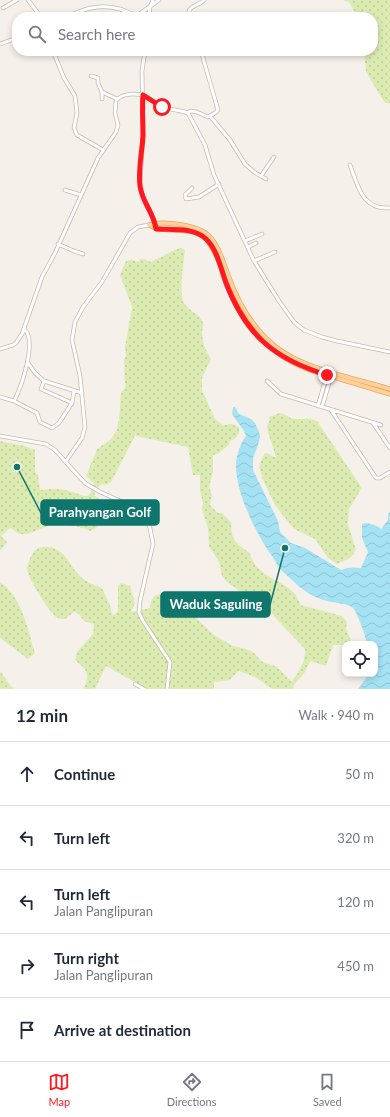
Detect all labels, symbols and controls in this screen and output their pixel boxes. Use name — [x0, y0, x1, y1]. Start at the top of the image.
search box — [12, 12, 378, 56]
icon: search — [26, 23, 48, 45]
text: Search here — [58, 25, 135, 43]
route start — [153, 98, 171, 116]
route end — [318, 366, 336, 384]
callout: Parahyangan Golf — [41, 500, 159, 525]
text: Parahyangan Golf — [49, 504, 151, 520]
callout: Waduk Saguling — [161, 592, 270, 617]
text: Waduk Saguling — [170, 596, 263, 612]
map controls — [342, 641, 378, 677]
button: locate — [342, 641, 378, 677]
text: 12 min — [16, 705, 68, 726]
text: Walk · 940 m — [298, 707, 374, 723]
icon: ahead — [16, 763, 38, 785]
text: Continue — [54, 765, 115, 783]
text: 50 m — [345, 766, 374, 782]
icon: left — [16, 827, 38, 849]
text: Turn left — [54, 829, 110, 847]
text: 320 m — [337, 830, 374, 846]
text: Turn left — [54, 885, 110, 903]
icon: left — [16, 891, 38, 913]
text: 120 m — [337, 894, 374, 910]
text: Jalan Panglipuran — [54, 903, 153, 919]
text: Turn right — [54, 949, 119, 967]
icon: right — [16, 955, 38, 977]
text: 450 m — [337, 958, 374, 974]
text: Jalan Panglipuran — [54, 967, 153, 983]
icon: arrive — [16, 1019, 38, 1041]
text: Arrive at destination — [54, 1021, 191, 1039]
tab: Map — [48, 1071, 70, 1108]
tab: Directions — [167, 1071, 216, 1108]
tab: Saved — [313, 1071, 342, 1108]

